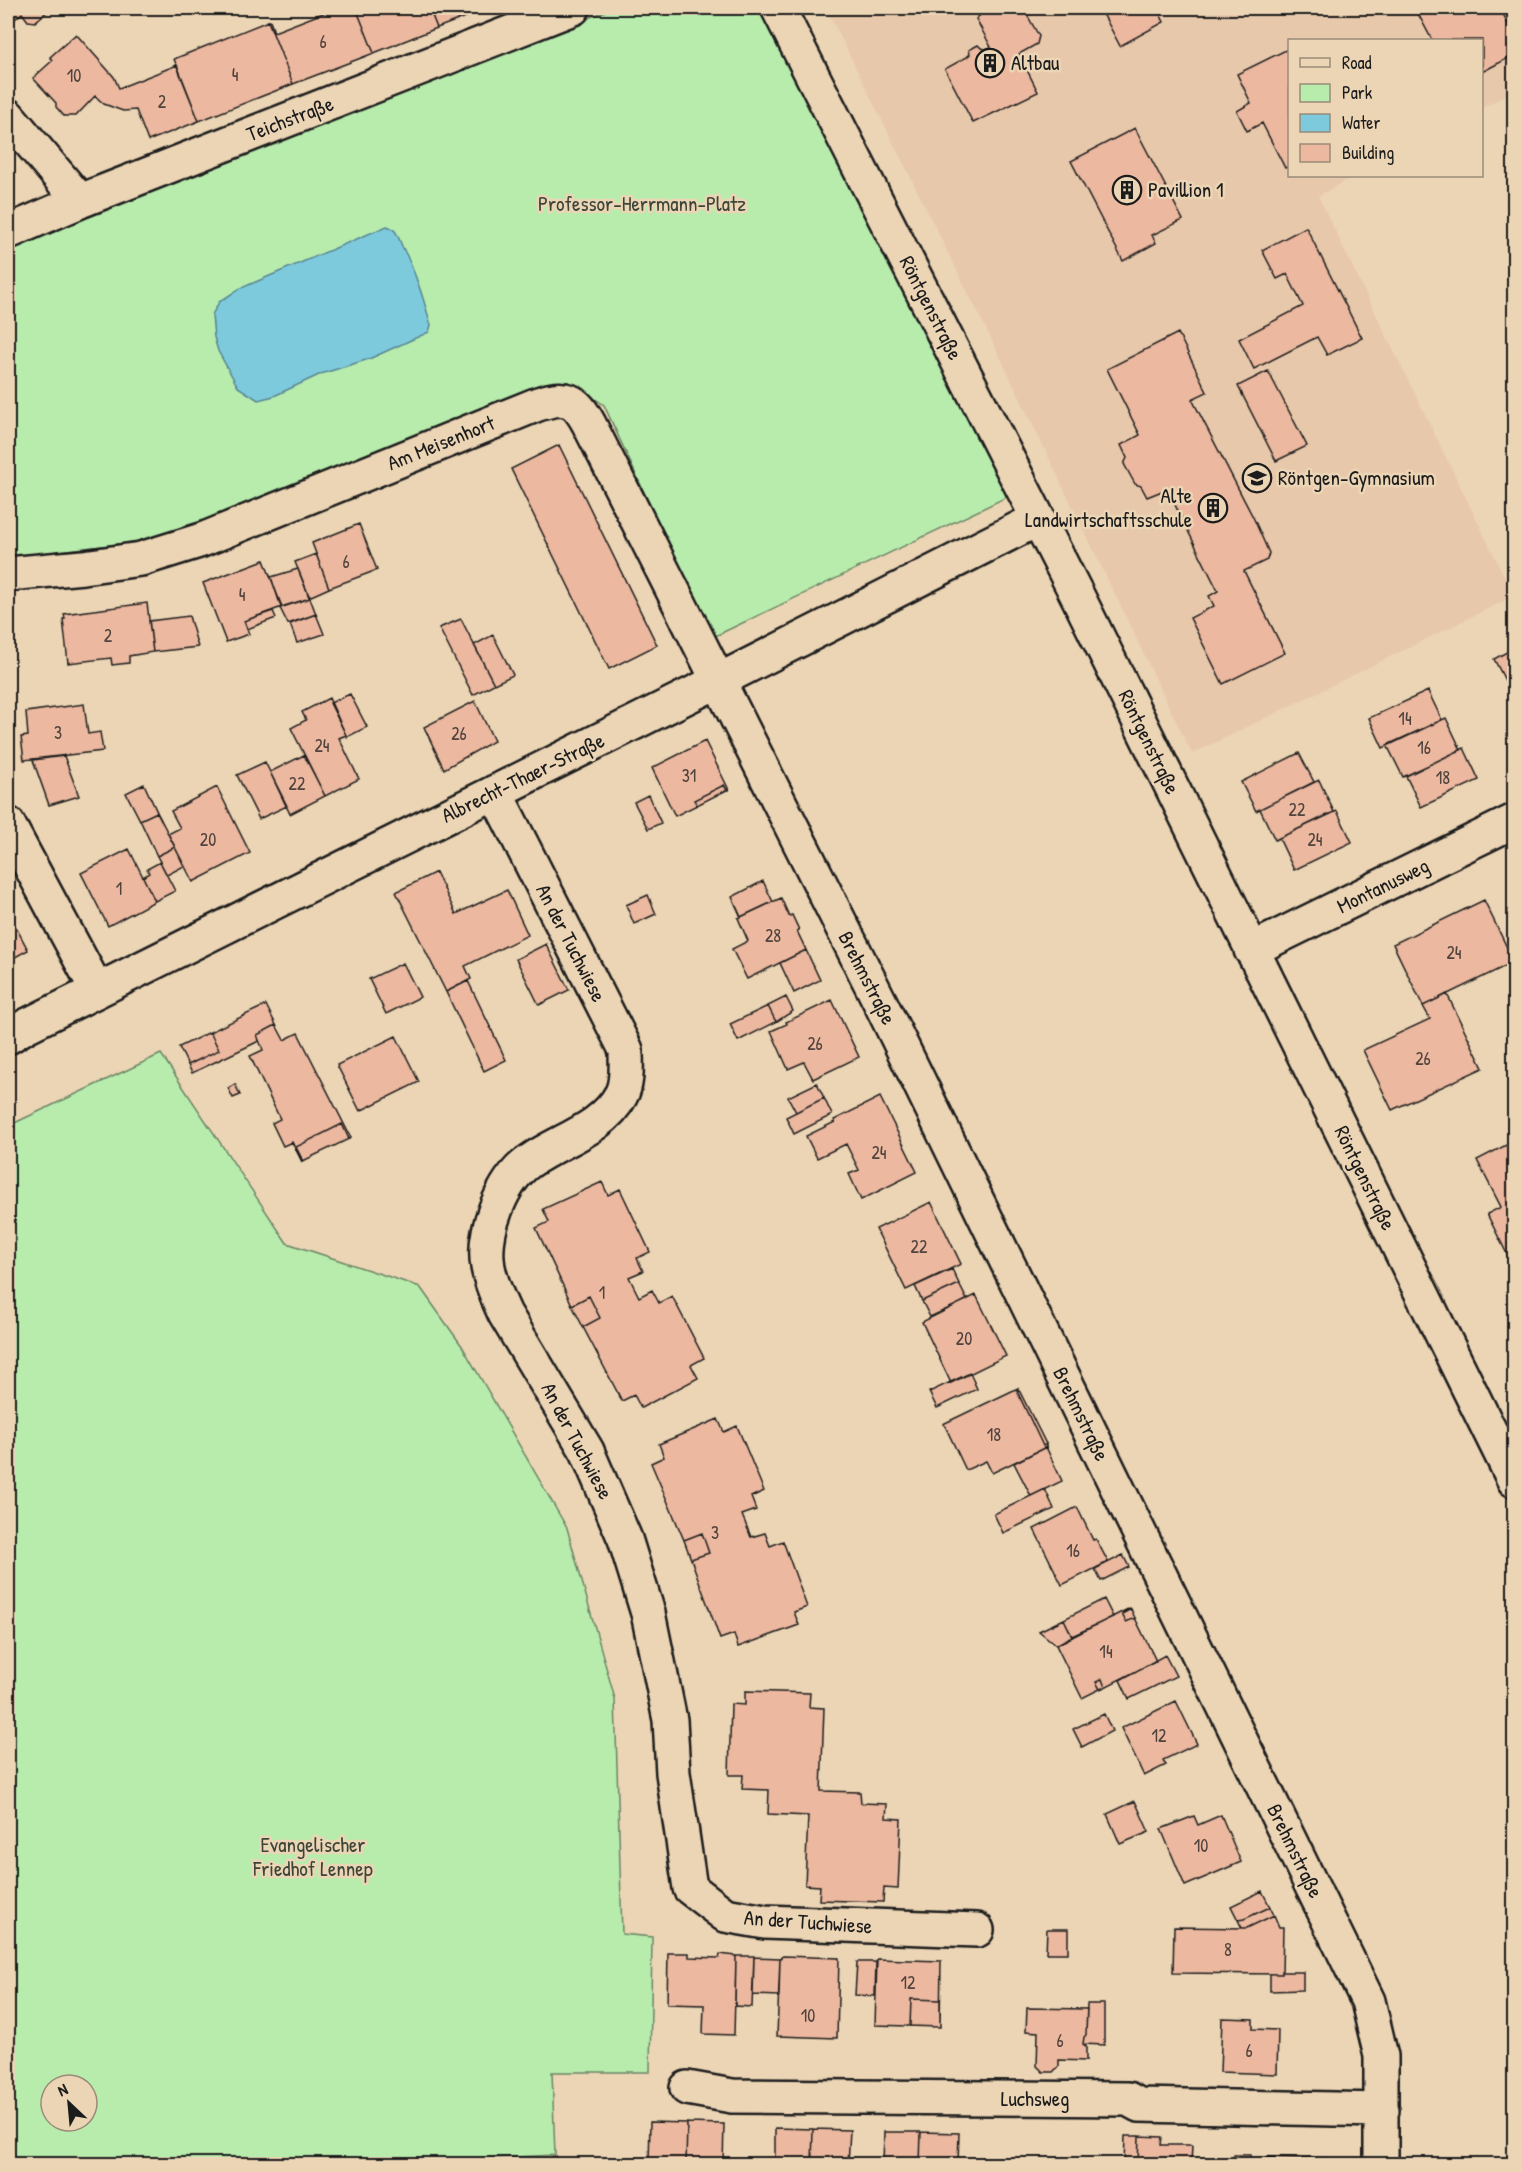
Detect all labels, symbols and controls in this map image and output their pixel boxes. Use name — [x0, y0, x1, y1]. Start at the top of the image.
house number: 6 — [319, 29, 327, 54]
legend — [1288, 39, 1483, 177]
building icon: Altbau — [974, 47, 1006, 79]
place label: Altbau — [1011, 48, 1060, 77]
text: Road — [1342, 50, 1372, 75]
house number: 4 — [232, 62, 239, 87]
house number: 10 — [67, 63, 81, 88]
text: Park — [1342, 80, 1373, 105]
house number: 2 — [158, 89, 167, 114]
street label: Teichstraße — [242, 89, 337, 148]
text: Water — [1342, 110, 1380, 135]
text: Building — [1342, 140, 1394, 165]
building icon: Pavillion 1 — [1111, 174, 1143, 206]
place label: Pavillion 1 — [1148, 175, 1224, 204]
park label: Professor-Herrmann-Platz — [538, 189, 746, 218]
street label: Röntgenstraße — [893, 251, 970, 365]
street label: Am Meisenhort — [383, 408, 500, 477]
school or university icon: Röntgen-Gymnasium — [1241, 462, 1273, 494]
place label: Röntgen-Gymnasium — [1278, 463, 1435, 492]
place label: Alte Landwirtschaftsschule — [1025, 481, 1192, 534]
building icon: Alte Landwirtschaftsschule — [1197, 492, 1229, 524]
house number: 6 — [342, 549, 350, 574]
house number: 4 — [239, 582, 246, 607]
house number: 2 — [104, 623, 113, 648]
street label: Röntgenstraße — [1112, 685, 1187, 799]
house number: 14 — [1398, 706, 1412, 731]
house number: 3 — [54, 720, 62, 745]
house number: 26 — [451, 721, 467, 746]
street label: Albrecht-Thaer-Straße — [436, 725, 609, 830]
house number: 24 — [314, 733, 330, 758]
house number: 16 — [1417, 735, 1431, 760]
house number: 31 — [682, 763, 696, 788]
house number: 18 — [1436, 765, 1450, 790]
house number: 22 — [289, 771, 306, 796]
house number: 22 — [1289, 797, 1306, 822]
house number: 20 — [200, 827, 216, 852]
house number: 24 — [1307, 827, 1323, 852]
street label: Montanusweg — [1332, 851, 1434, 920]
house number: 1 — [116, 876, 122, 901]
street label: An der Tuchwiese — [529, 879, 614, 1007]
house number: 28 — [765, 923, 781, 948]
street label: Brehmstraße — [832, 926, 903, 1029]
house number: 24 — [1446, 940, 1462, 965]
house number: 26 — [807, 1031, 823, 1056]
house number: 26 — [1415, 1046, 1431, 1071]
street label: Röntgenstraße — [1328, 1121, 1403, 1235]
house number: 24 — [871, 1140, 887, 1165]
house number: 22 — [911, 1234, 928, 1259]
house number: 1 — [599, 1280, 605, 1305]
house number: 20 — [956, 1326, 972, 1351]
street label: Brehmstraße — [1046, 1362, 1117, 1466]
street label: An der Tuchwiese — [534, 1377, 620, 1504]
house number: 18 — [987, 1422, 1001, 1447]
house number: 3 — [711, 1520, 719, 1545]
house number: 16 — [1066, 1538, 1080, 1563]
house number: 14 — [1099, 1639, 1113, 1664]
house number: 12 — [1152, 1723, 1167, 1748]
street label: Brehmstraße — [1260, 1799, 1331, 1903]
park label: Evangelischer Friedhof Lennep — [252, 1830, 373, 1883]
house number: 10 — [1194, 1833, 1208, 1858]
street label: An der Tuchwiese — [743, 1903, 873, 1940]
house number: 8 — [1224, 1937, 1232, 1962]
house number: 12 — [901, 1970, 916, 1995]
house number: 10 — [801, 2003, 815, 2028]
house number: 6 — [1056, 2028, 1064, 2053]
house number: 6 — [1245, 2038, 1253, 2063]
north arrow — [39, 2073, 99, 2133]
text: N — [54, 2078, 72, 2101]
street label: Luchsweg — [1001, 2084, 1069, 2113]

